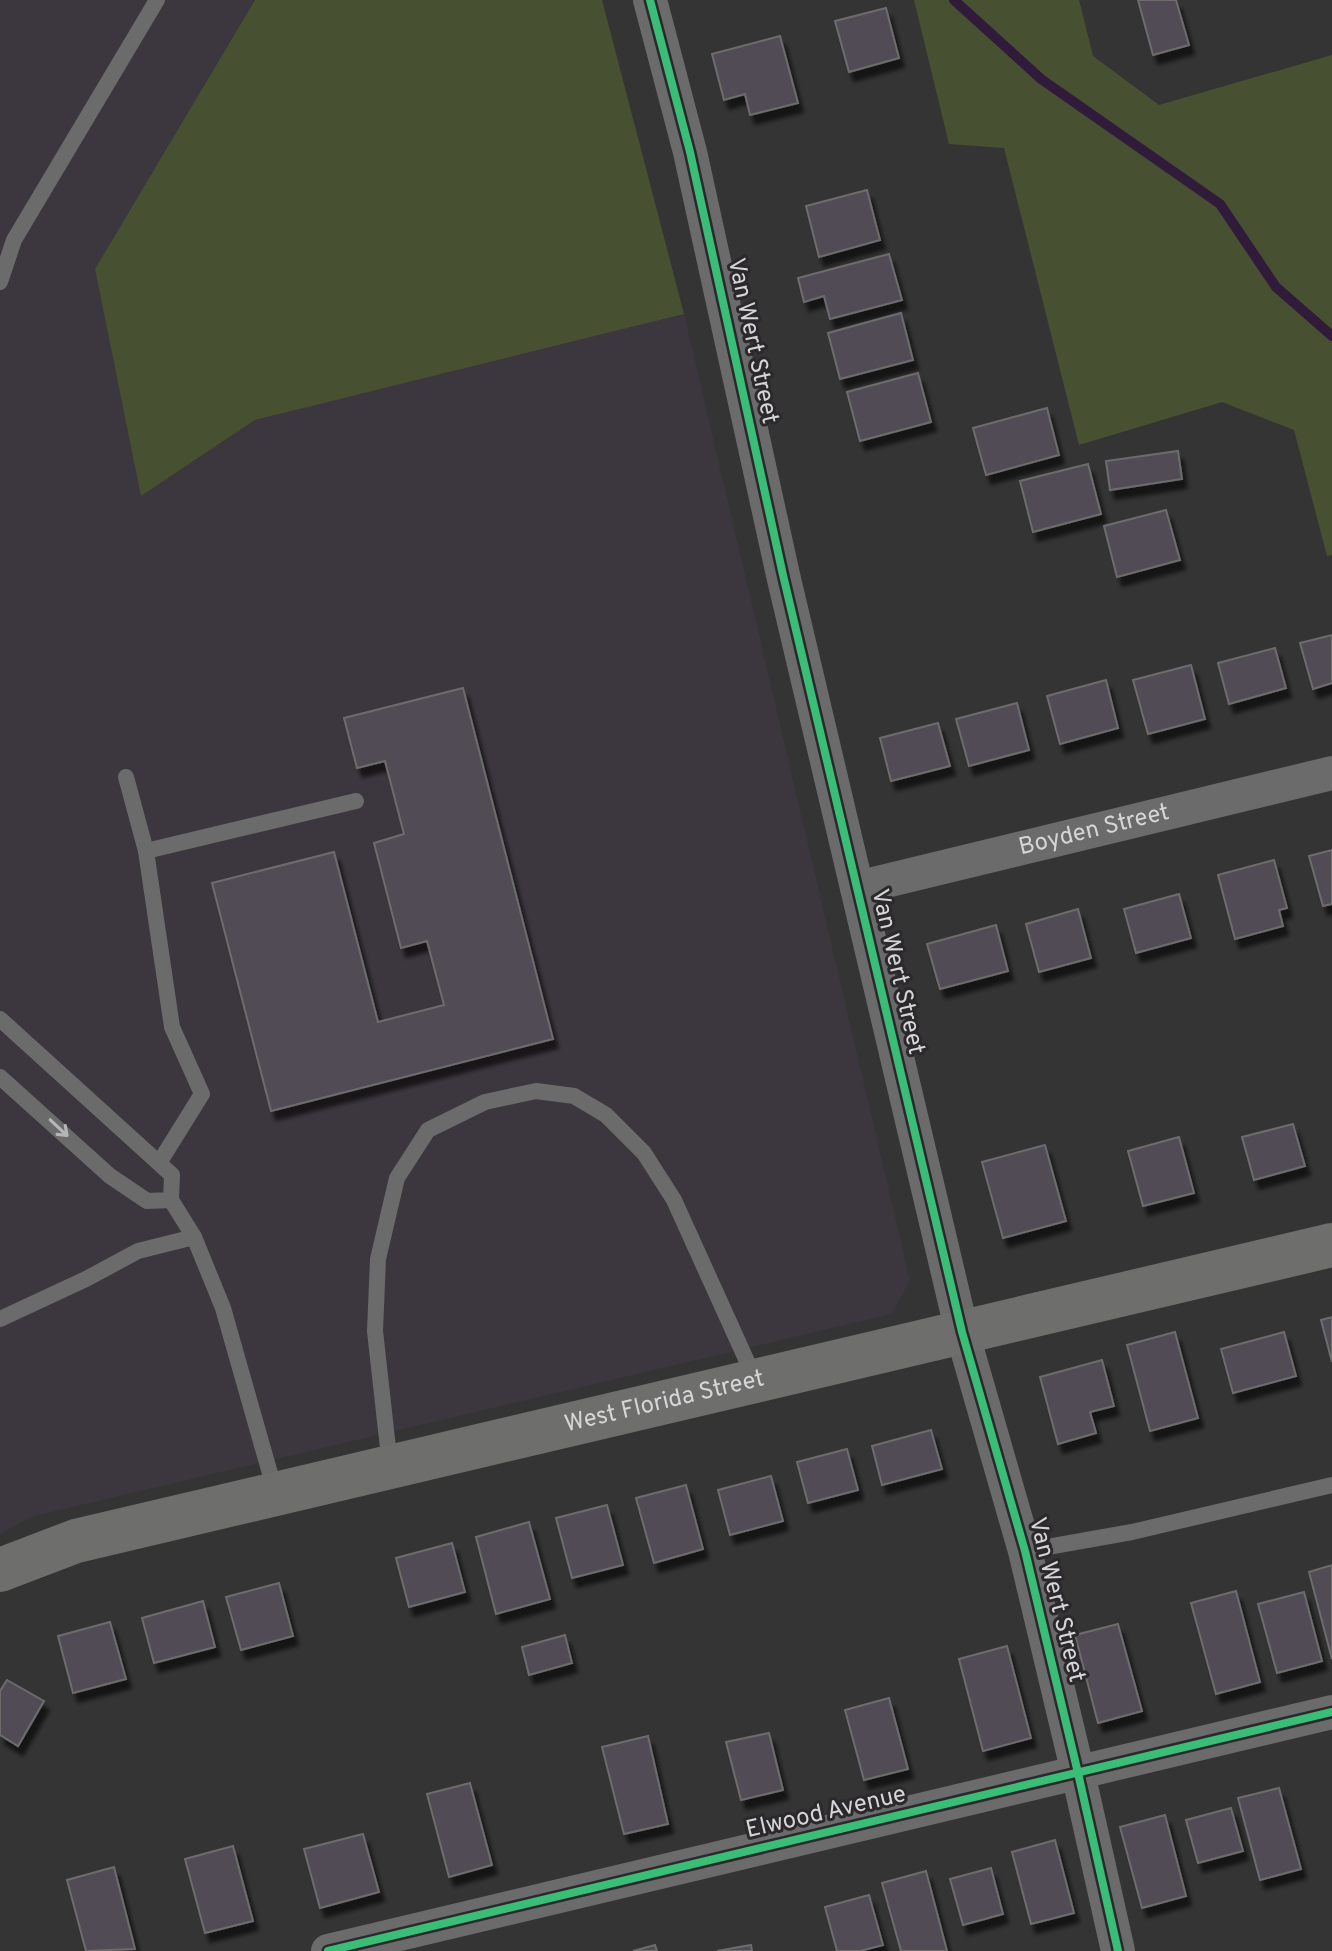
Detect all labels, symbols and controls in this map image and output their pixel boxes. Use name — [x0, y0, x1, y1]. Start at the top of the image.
street label: Van Wert Street — [720, 255, 784, 427]
street label: Boyden Street — [1016, 798, 1172, 863]
street label: Van Wert Street — [863, 886, 931, 1058]
one-way arrow — [48, 1119, 68, 1137]
street label: West Florida Street — [562, 1364, 767, 1440]
street label: Van Wert Street — [1021, 1514, 1091, 1686]
street label: Elwood Avenue — [743, 1780, 909, 1846]

